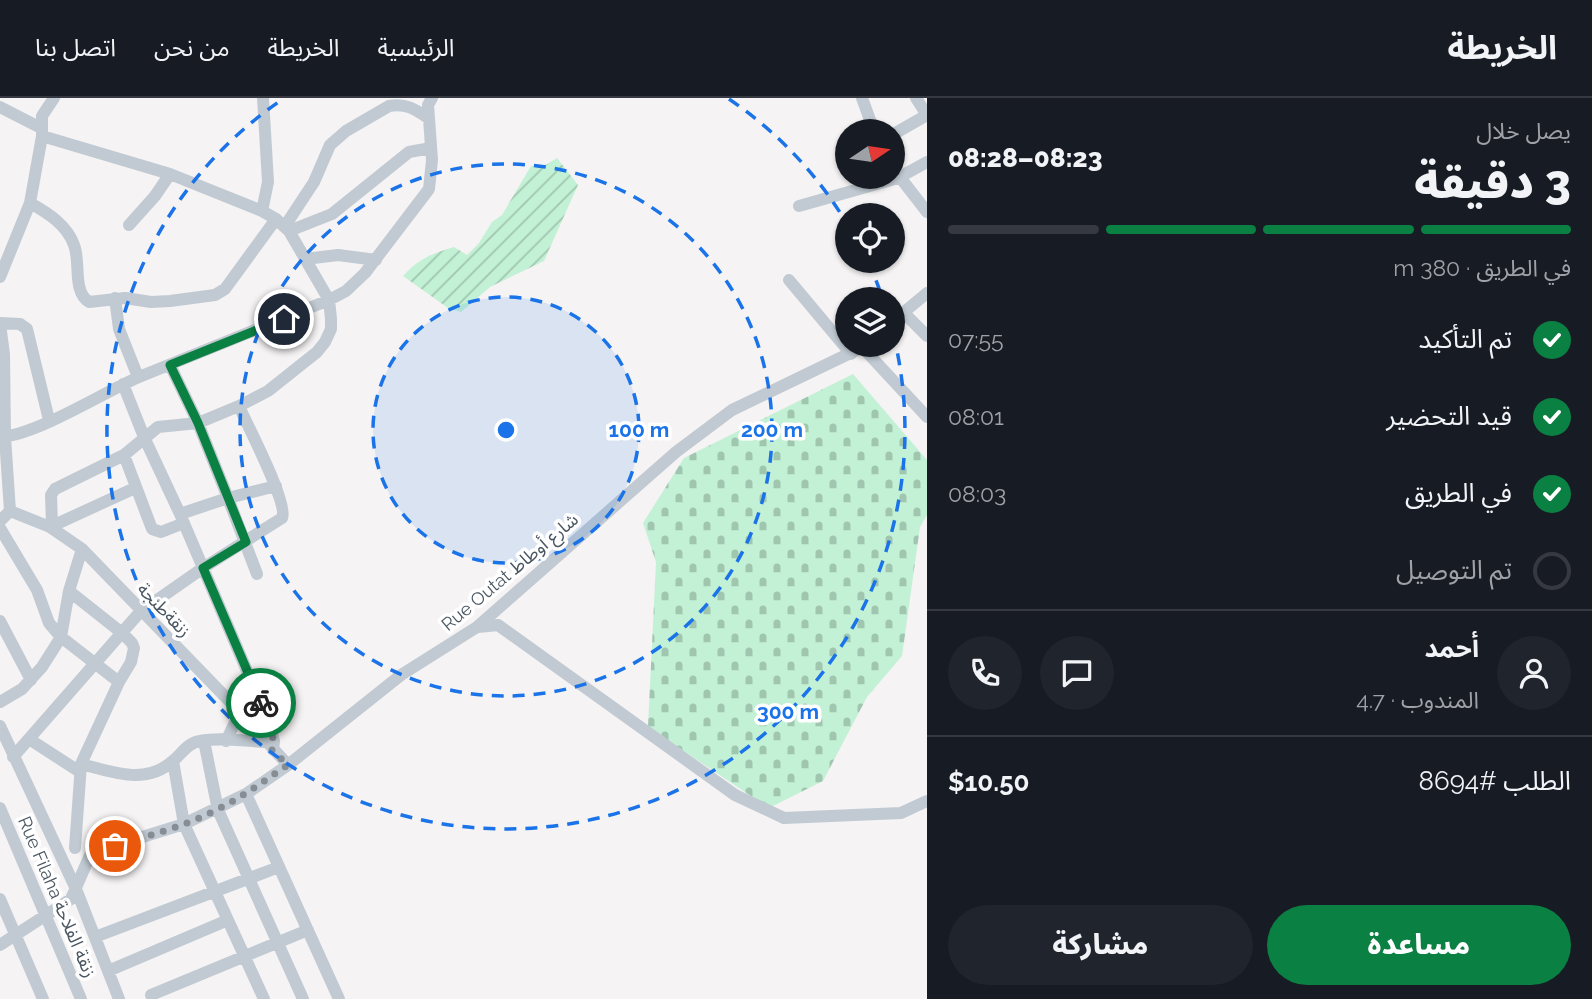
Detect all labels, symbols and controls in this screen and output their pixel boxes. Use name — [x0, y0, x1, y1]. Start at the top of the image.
text: الخريطة — [1447, 28, 1557, 67]
text: اتصل بنا — [35, 33, 116, 62]
text: من نحن — [154, 33, 230, 62]
text: الخريطة — [268, 33, 339, 62]
text: الرئيسية — [377, 33, 455, 62]
text: يصل خلال — [1476, 117, 1571, 144]
north arrow — [835, 119, 905, 189]
map controls — [835, 119, 905, 357]
text: 08:23–08:28 — [948, 143, 1102, 173]
text: 3 دقيقة — [1414, 155, 1571, 209]
button: locate — [835, 203, 905, 273]
text: في الطريق · 380 m — [1393, 254, 1571, 281]
button: layers — [835, 287, 905, 357]
pin — [254, 289, 314, 349]
icon: home — [265, 300, 303, 338]
icon: check — [1533, 321, 1571, 359]
text: تم التأكيد — [1419, 324, 1512, 354]
text: 07:55 — [948, 326, 1004, 353]
icon: check — [1533, 398, 1571, 436]
text: قيد التحضير — [1386, 401, 1512, 431]
text: 08:01 — [948, 403, 1004, 430]
text: 100 m — [609, 417, 669, 442]
text: 200 m — [741, 417, 803, 442]
centre of rings — [494, 418, 518, 442]
icon: check — [1533, 475, 1571, 513]
text: في الطريق — [1405, 478, 1512, 508]
text: 08:03 — [948, 480, 1006, 507]
street label: Rue Outat شارع أوطاط — [437, 508, 585, 638]
text: تم التوصيل — [1396, 555, 1512, 585]
street label: زنقةطنجة — [133, 578, 195, 642]
text: أحمد — [1425, 633, 1479, 663]
button: phone — [948, 636, 1022, 710]
button: chat — [1040, 636, 1114, 710]
button: person — [1497, 636, 1571, 710]
courier — [226, 668, 296, 738]
icon: bike — [242, 684, 280, 722]
text: المندوب · 4.7 — [1356, 686, 1479, 713]
text: 300 m — [757, 699, 819, 724]
text: الطلب #8694 — [1419, 766, 1571, 796]
text: $10.50 — [948, 767, 1030, 797]
street label: Rue Filaha زنقة الفلاحة — [13, 813, 101, 981]
pin — [85, 816, 145, 876]
icon: bag — [96, 827, 134, 865]
button: مشاركة — [948, 905, 1253, 985]
button: مساعدة — [1267, 905, 1571, 985]

